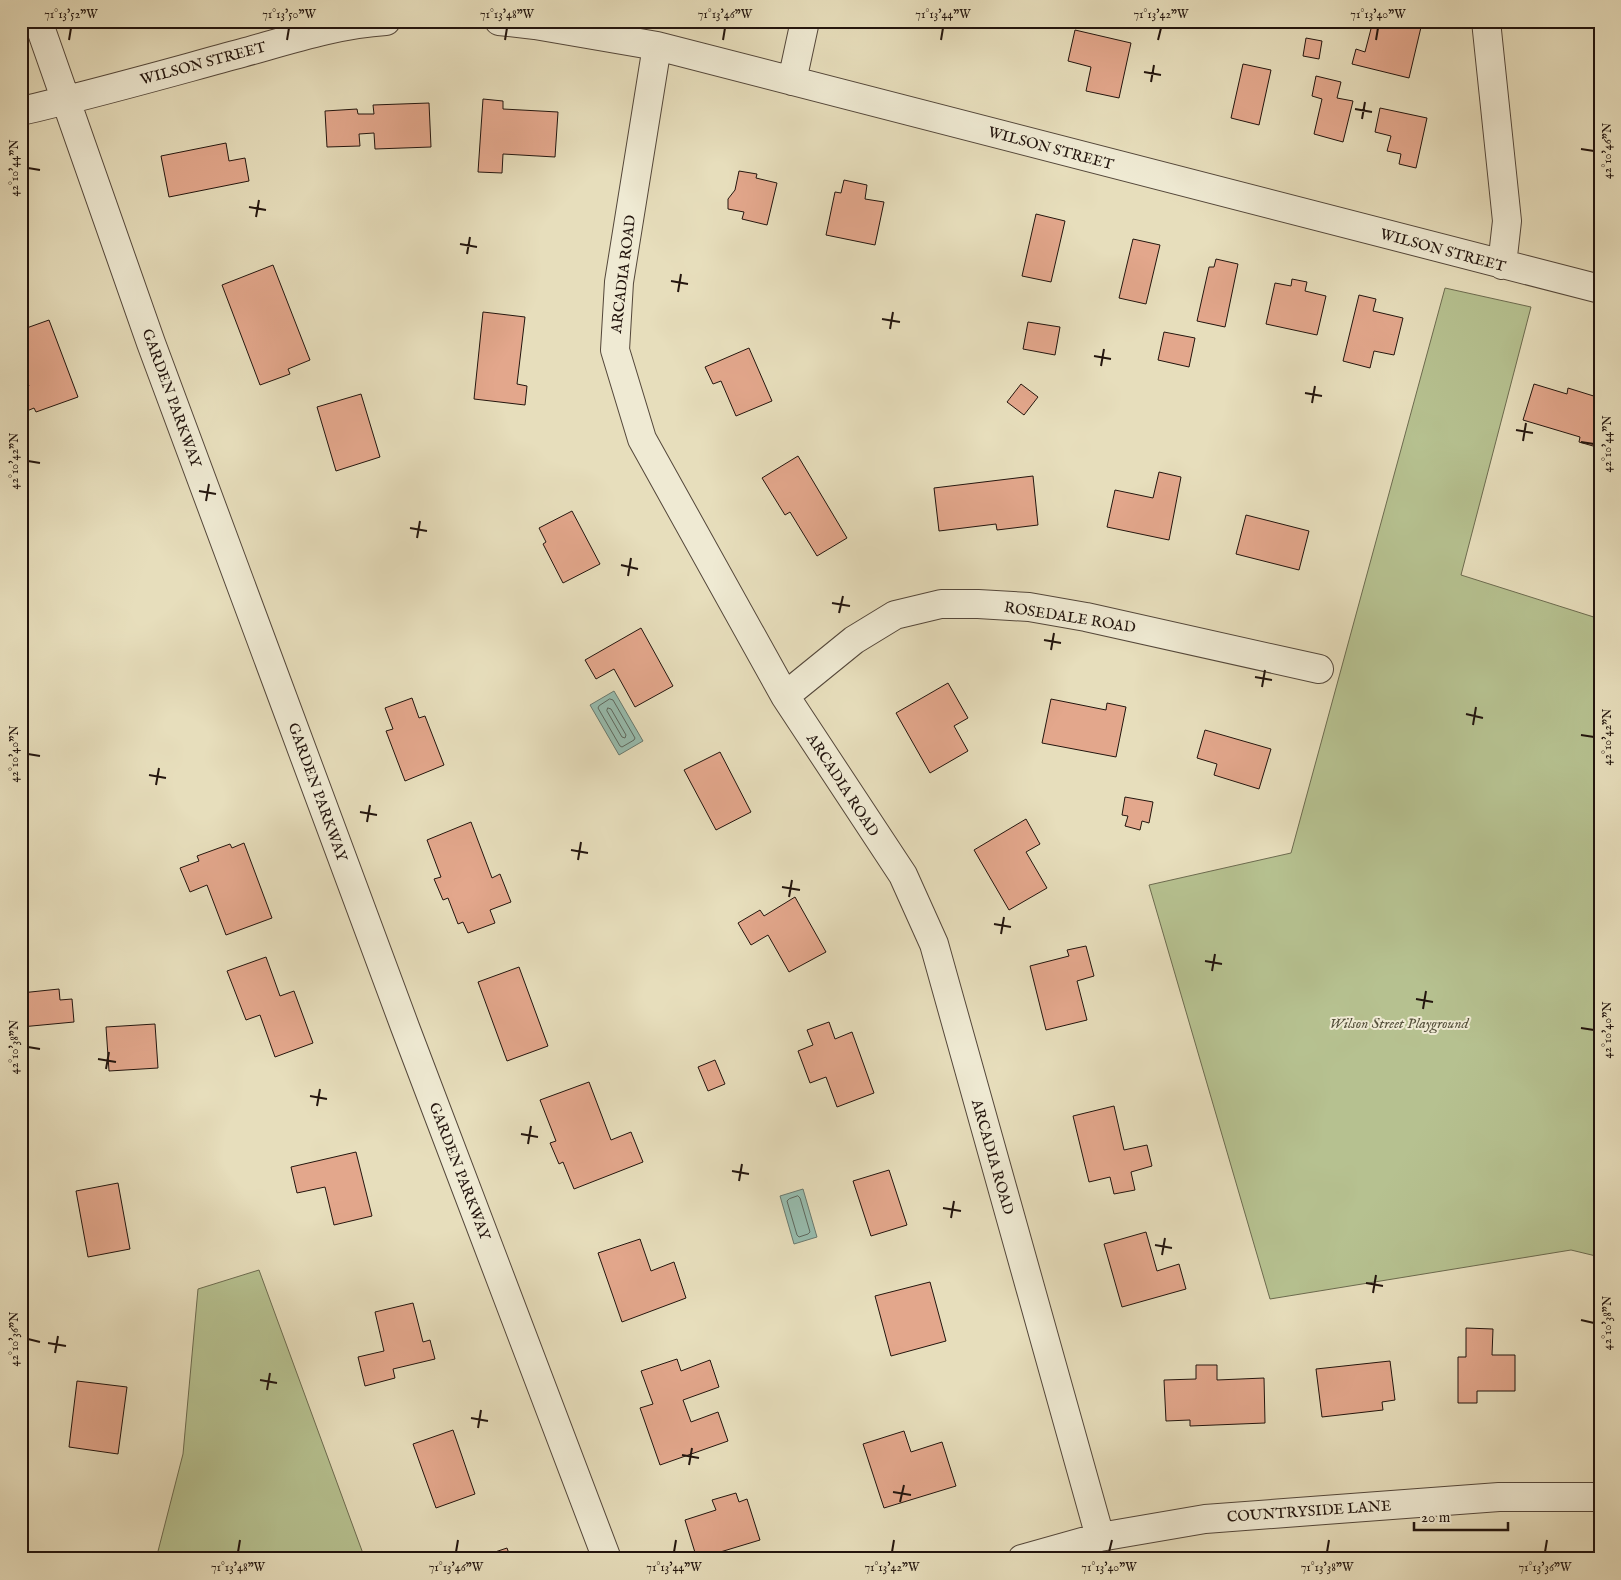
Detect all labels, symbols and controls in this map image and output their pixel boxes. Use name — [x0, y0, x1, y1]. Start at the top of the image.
text: 71°13'52"W — [44, 7, 98, 22]
text: 71°13'50"W — [262, 7, 316, 22]
text: 71°13'48"W — [480, 7, 535, 22]
text: 71°13'46"W — [698, 7, 753, 22]
text: 71°13'44"W — [915, 7, 971, 22]
text: 71°13'42"W — [1133, 7, 1189, 22]
text: 71°13'40"W — [1350, 7, 1406, 22]
street label: WILSON STREET — [138, 38, 268, 89]
text: 42°10'46"N — [1600, 122, 1615, 179]
street label: WILSON STREET — [986, 123, 1116, 174]
text: 42°10'44"N — [7, 139, 22, 197]
street label: ARCADIA ROAD — [607, 214, 640, 335]
street label: WILSON STREET — [1378, 225, 1508, 276]
street label: GARDEN PARKWAY — [138, 326, 206, 471]
text: 42°10'44"N — [1600, 415, 1615, 473]
text: 42°10'42"N — [7, 432, 22, 489]
street label: ROSEDALE ROAD — [1003, 598, 1137, 637]
text: 42°10'42"N — [1600, 708, 1615, 765]
street label: GARDEN PARKWAY — [284, 720, 352, 865]
text: 42°10'40"N — [7, 725, 22, 783]
street label: ARCADIA ROAD — [802, 729, 883, 840]
text: 42°10'40"N — [1600, 1001, 1615, 1059]
park label: Wilson Street Playground — [1329, 1014, 1469, 1034]
text: 42°10'38"N — [7, 1019, 22, 1074]
street label: ARCADIA ROAD — [967, 1096, 1018, 1217]
street label: GARDEN PARKWAY — [424, 1100, 495, 1243]
text: 42°10'38"N — [1600, 1295, 1615, 1350]
text: 42°10'36"N — [7, 1311, 22, 1366]
street label: COUNTRYSIDE LANE — [1226, 1496, 1392, 1527]
scale bar — [1414, 1500, 1507, 1532]
text: 20 m — [1421, 1508, 1451, 1527]
text: 71°13'48"W — [211, 1560, 266, 1575]
text: 71°13'46"W — [429, 1560, 484, 1575]
text: 71°13'44"W — [646, 1560, 702, 1575]
text: 71°13'42"W — [864, 1560, 920, 1575]
text: 71°13'40"W — [1081, 1560, 1137, 1575]
text: 71°13'38"W — [1301, 1560, 1354, 1575]
text: 71°13'36"W — [1518, 1560, 1572, 1575]

